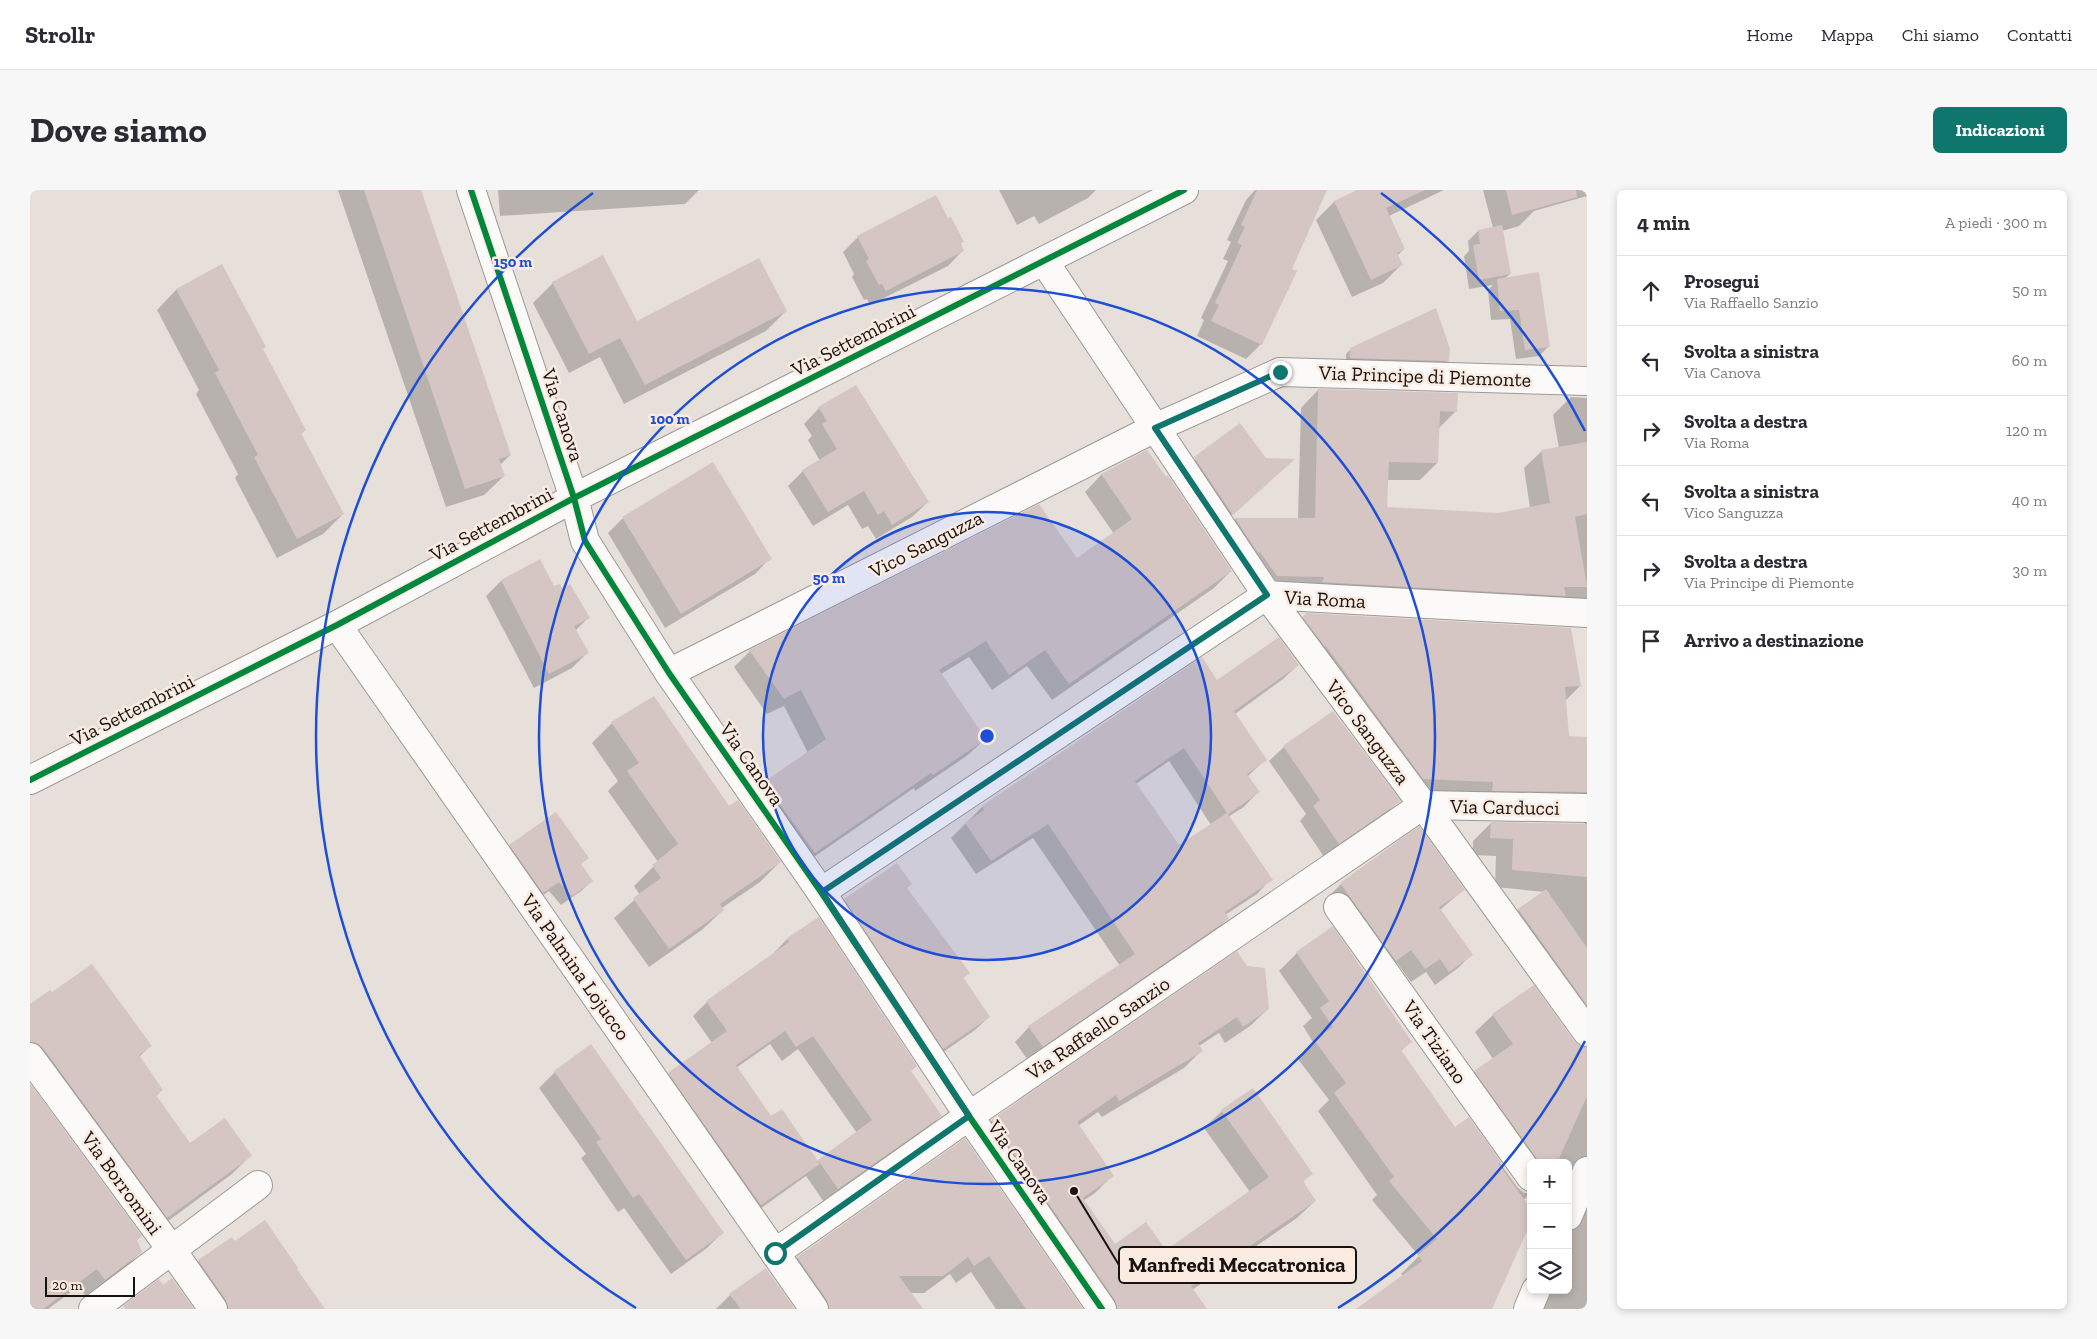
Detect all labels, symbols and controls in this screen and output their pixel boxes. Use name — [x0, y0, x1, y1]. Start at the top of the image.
text: Strollr — [25, 20, 95, 49]
text: Home — [1747, 24, 1793, 46]
text: Mappa — [1821, 24, 1874, 46]
text: Chi siamo — [1902, 24, 1979, 46]
text: Contatti — [2007, 24, 2072, 46]
button: Indicazioni — [1933, 107, 2067, 153]
text: Dove siamo — [30, 109, 207, 151]
text: 4 min — [1637, 210, 1690, 235]
text: A piedi · 300 m — [1945, 213, 2047, 232]
text: 150 m — [494, 253, 532, 271]
text: Prosegui — [1684, 270, 1759, 293]
icon: ahead — [1637, 277, 1665, 305]
text: 50 m — [2012, 281, 2047, 300]
text: Via Raffaello Sanzio — [1684, 293, 1818, 312]
street label: Via Settembrini — [786, 298, 919, 382]
text: Svolta a sinistra — [1684, 340, 1819, 363]
icon: left — [1637, 347, 1665, 375]
text: 60 m — [2012, 351, 2047, 370]
street label: Via Principe di Piemonte — [1317, 360, 1532, 392]
route end — [1269, 361, 1292, 384]
text: Via Canova — [1684, 363, 1761, 382]
street label: Via Canova — [536, 365, 589, 465]
text: 100 m — [650, 410, 690, 428]
text: Svolta a destra — [1684, 410, 1808, 433]
icon: right — [1637, 417, 1665, 445]
text: 120 m — [2006, 421, 2047, 440]
text: Via Roma — [1684, 433, 1749, 452]
text: Svolta a sinistra — [1684, 480, 1819, 503]
street label: Via Settembrini — [425, 481, 557, 567]
icon: left — [1637, 487, 1665, 515]
text: 40 m — [2012, 491, 2047, 510]
text: Vico Sanguzza — [1684, 503, 1784, 522]
street label: Vico Sanguzza — [864, 505, 987, 583]
text: Svolta a destra — [1684, 550, 1808, 573]
icon: right — [1637, 557, 1665, 585]
text: 30 m — [2013, 561, 2047, 580]
text: 50 m — [813, 569, 845, 587]
text: Via Principe di Piemonte — [1684, 573, 1854, 592]
street label: Via Roma — [1283, 585, 1367, 613]
icon: arrive — [1637, 627, 1665, 655]
text: Arrivo a destinazione — [1684, 629, 1864, 652]
street label: Via Settembrini — [65, 668, 198, 752]
street label: Vico Sanguzza — [1320, 674, 1415, 789]
street label: Via Canova — [714, 717, 790, 811]
centre of rings — [978, 727, 996, 745]
street label: Via Carducci — [1449, 794, 1560, 820]
street label: Via Palmina Lojucco — [516, 888, 636, 1045]
street label: Via Raffaello Sanzio — [1021, 971, 1174, 1086]
street label: Via Tiziano — [1397, 995, 1472, 1088]
street label: Via Canova — [982, 1115, 1058, 1209]
street label: Via Borromini — [76, 1126, 168, 1240]
map controls — [1527, 1159, 1572, 1294]
button: + — [1527, 1159, 1572, 1204]
button: − — [1527, 1204, 1572, 1249]
route start — [764, 1242, 787, 1265]
callout: Manfredi Meccatronica — [1119, 1247, 1356, 1283]
button: layers — [1527, 1249, 1572, 1294]
text: Manfredi Meccatronica — [1128, 1252, 1346, 1277]
scale bar — [45, 1274, 135, 1297]
text: 20 m — [52, 1277, 83, 1294]

